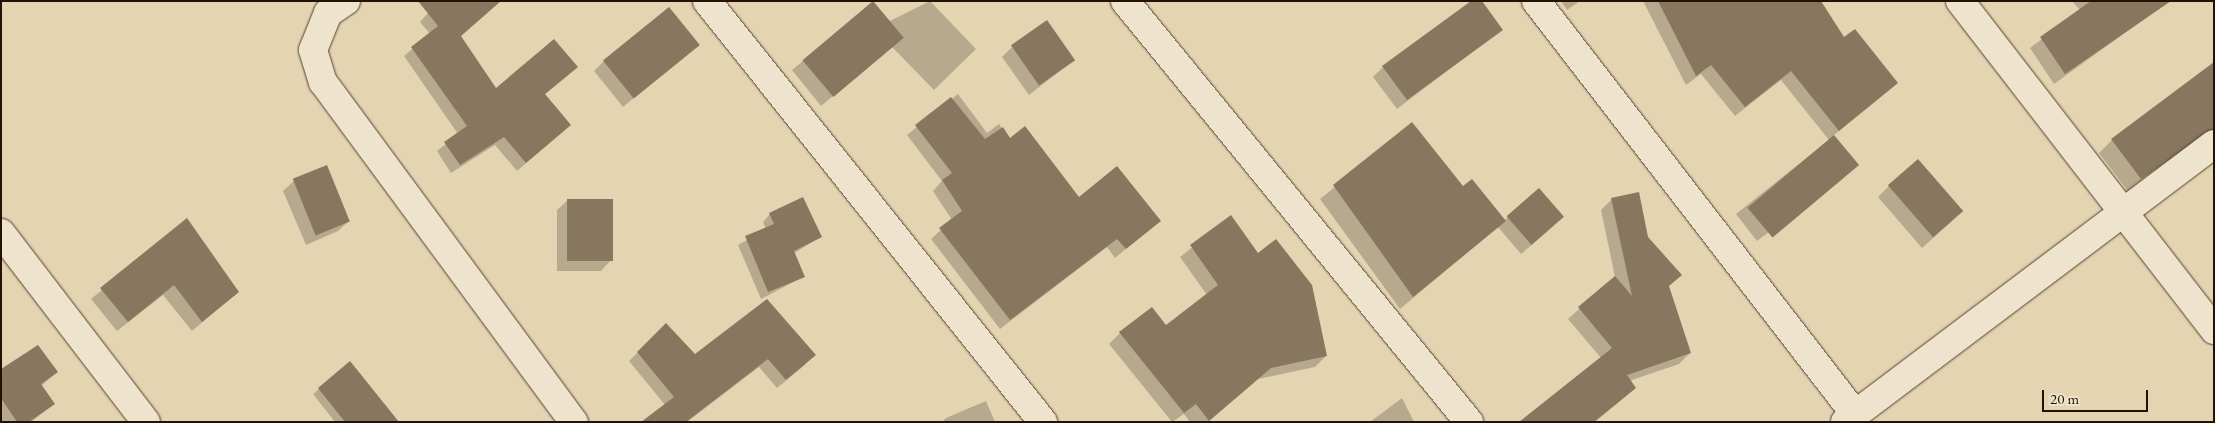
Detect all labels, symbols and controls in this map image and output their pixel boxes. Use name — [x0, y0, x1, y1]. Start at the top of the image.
scale bar — [2045, 380, 2151, 412]
text: 20 m — [2050, 389, 2079, 408]

